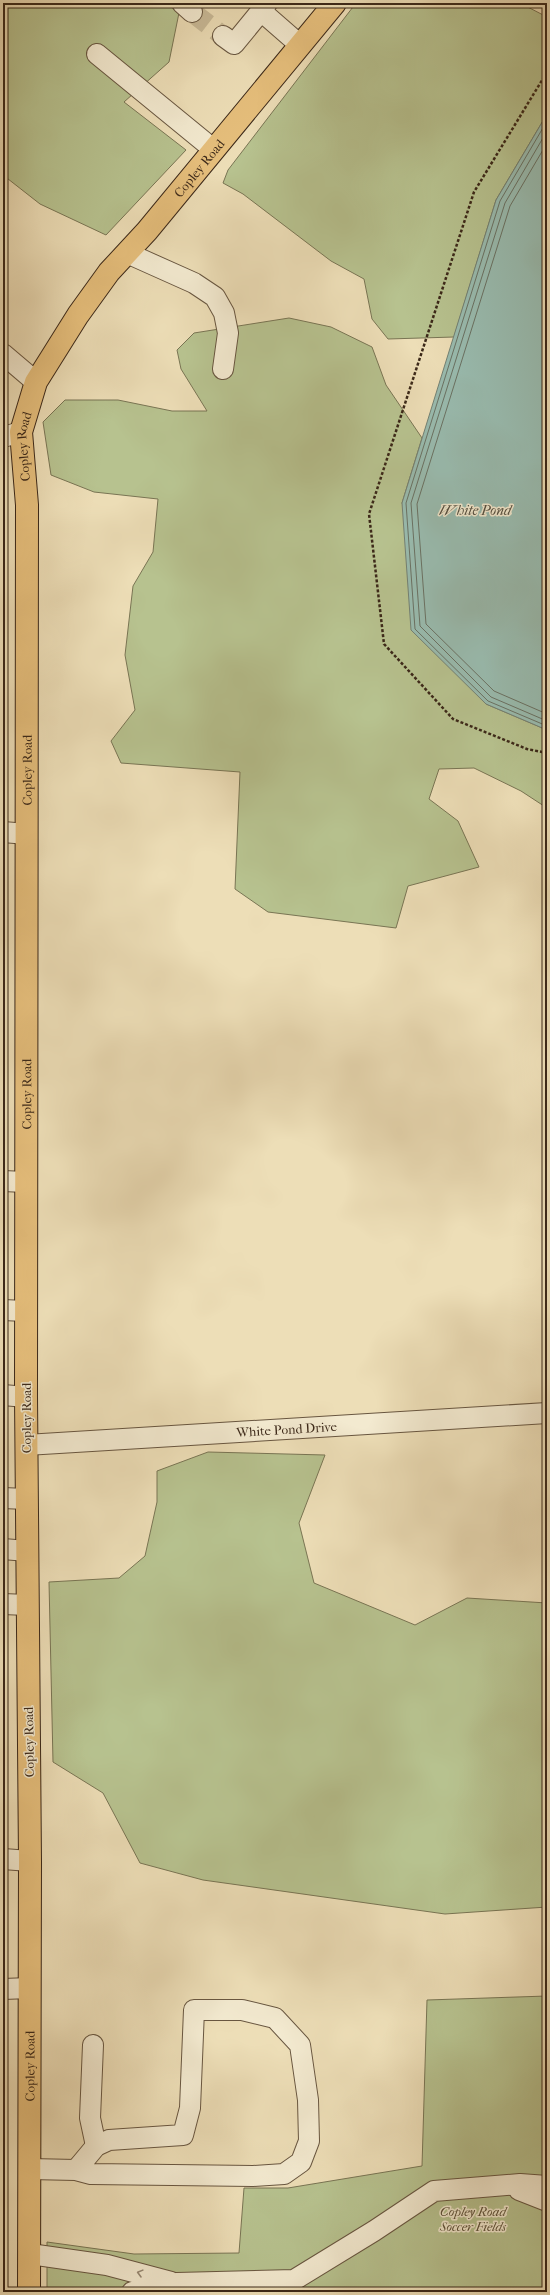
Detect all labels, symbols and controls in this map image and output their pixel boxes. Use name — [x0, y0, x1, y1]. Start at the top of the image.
street label: Copley Road — [171, 135, 228, 200]
street label: Copley Road — [13, 409, 35, 482]
water label: White Pond — [439, 502, 513, 519]
street label: Copley Road — [19, 734, 34, 805]
street label: Copley Road — [19, 1058, 34, 1129]
street label: Copley Road — [19, 1382, 34, 1453]
street label: White Pond Drive — [235, 1418, 338, 1440]
street label: Copley Road — [21, 1706, 37, 1777]
street label: Copley Road — [22, 2030, 37, 2101]
park label: Copley Road Soccer Fields — [439, 2204, 508, 2234]
one-way arrow — [136, 2270, 143, 2278]

